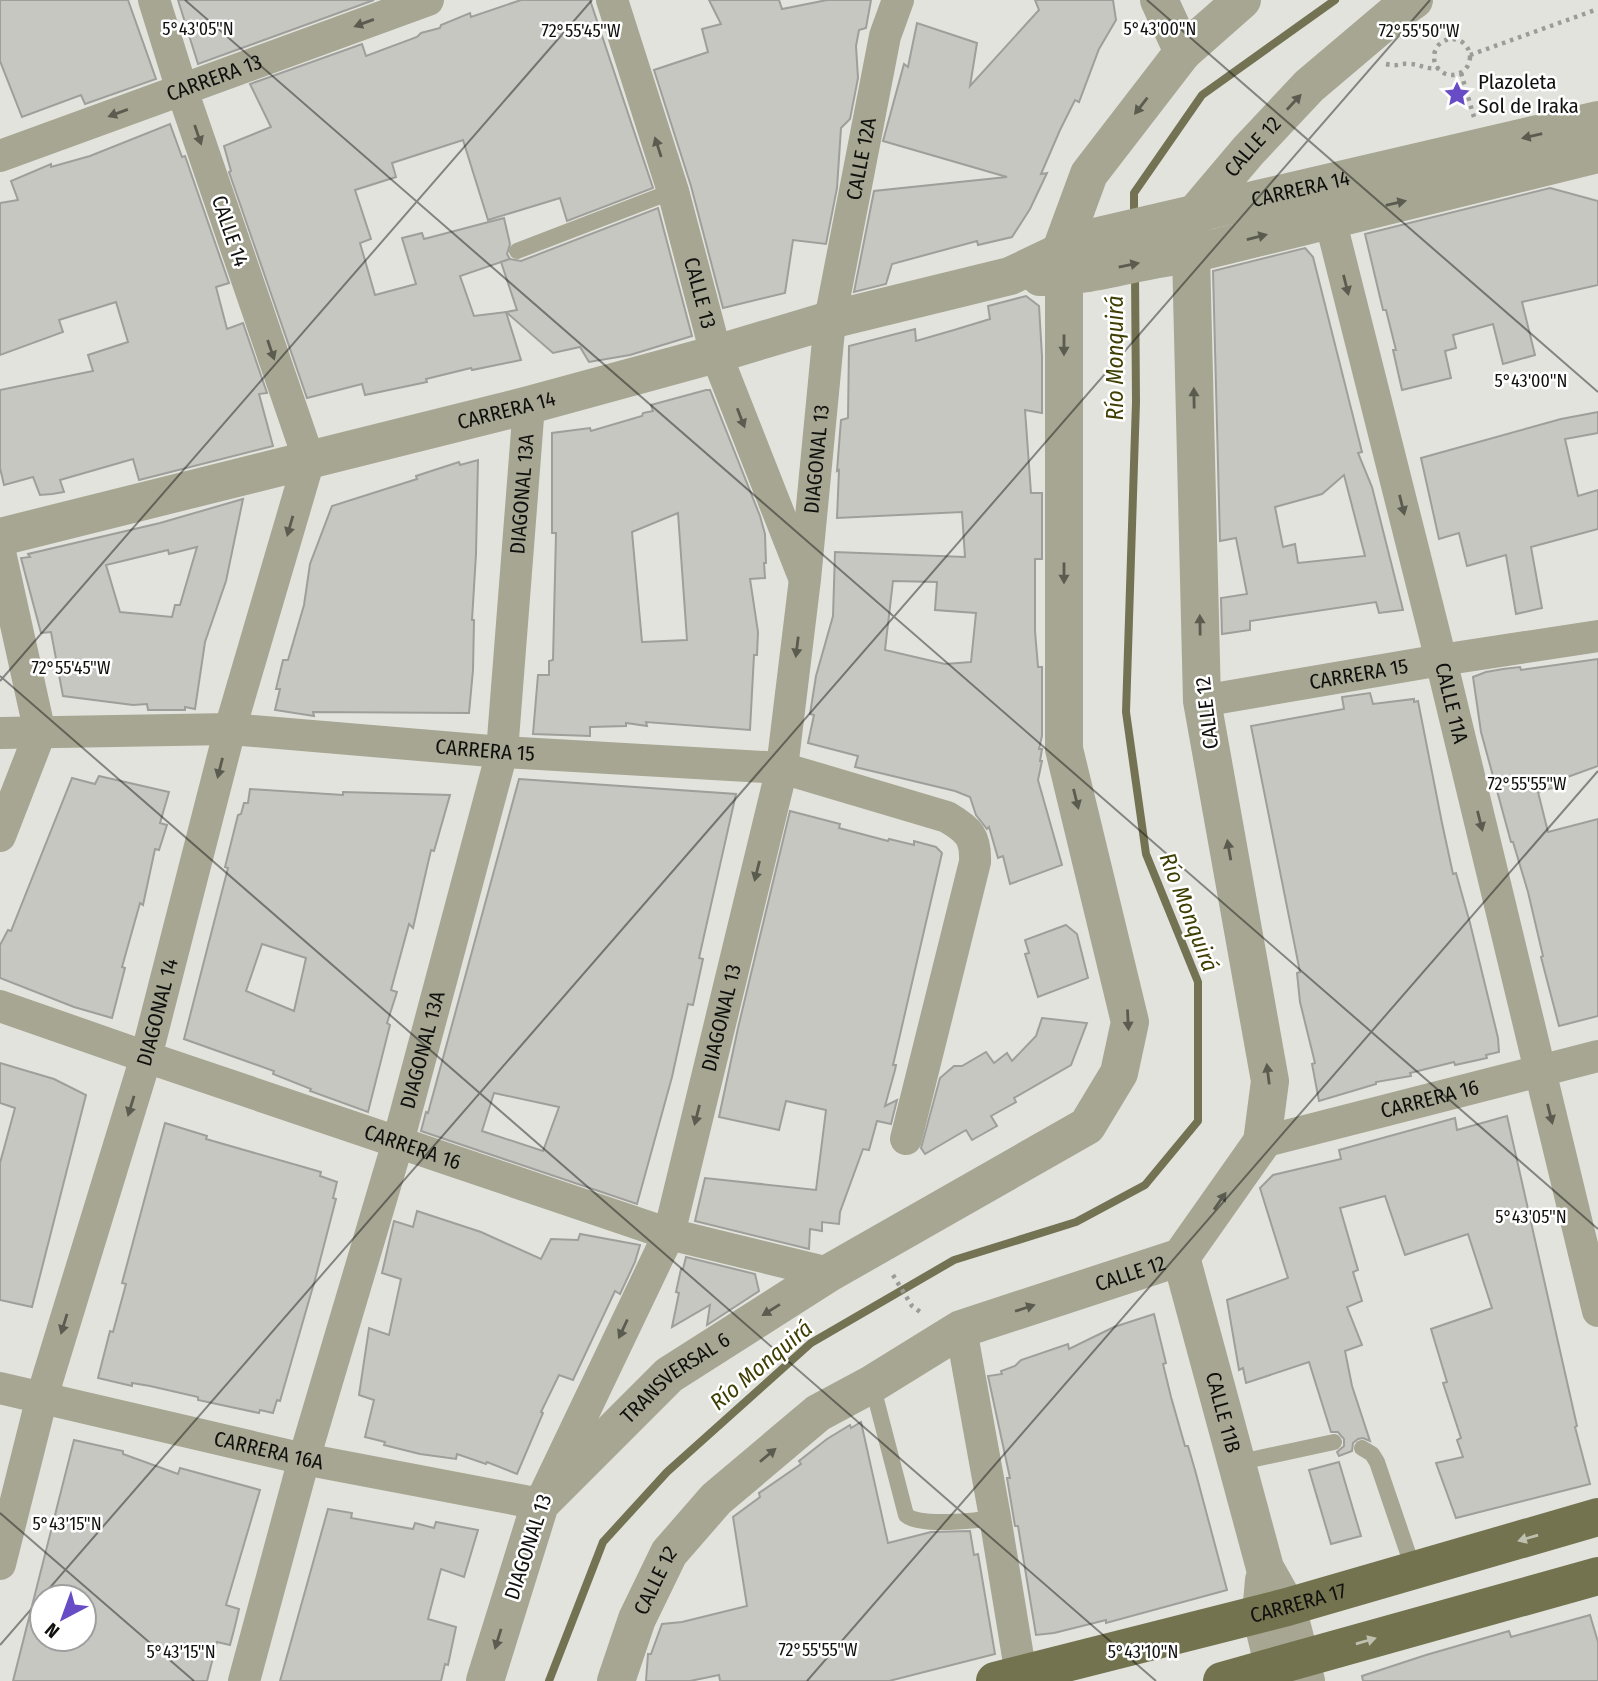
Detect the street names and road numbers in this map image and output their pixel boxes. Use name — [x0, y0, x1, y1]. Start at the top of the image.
street label: CARRERA 13 — [163, 49, 265, 107]
street label: CALLE 12 — [1219, 111, 1287, 182]
street label: CALLE 12A — [841, 115, 882, 202]
street label: CARRERA 14 — [1249, 165, 1352, 213]
street label: CALLE 14 — [206, 192, 254, 270]
street label: CALLE 13 — [678, 254, 722, 332]
street label: CARRERA 14 — [455, 385, 558, 435]
street label: DIAGONAL 13 — [798, 403, 835, 515]
street label: DIAGONAL 13A — [504, 433, 540, 555]
street label: CARRERA 15 — [1307, 653, 1410, 695]
street label: CALLE 11A — [1429, 660, 1474, 746]
street label: CALLE 12 — [1190, 675, 1224, 751]
street label: CARRERA 15 — [434, 733, 536, 767]
street label: DIAGONAL 14 — [131, 956, 184, 1069]
street label: DIAGONAL 13 — [696, 962, 747, 1074]
street label: DIAGONAL 13A — [394, 988, 451, 1111]
street label: CARRERA 16 — [1378, 1074, 1482, 1124]
street label: CARRERA 16 — [361, 1119, 464, 1176]
street label: CALLE 12 — [1092, 1250, 1169, 1297]
street label: TRANSVERSAL 6 — [615, 1327, 735, 1429]
street label: CALLE 11B — [1200, 1369, 1246, 1456]
street label: CARRERA 16A — [211, 1425, 326, 1475]
street label: DIAGONAL 13 — [499, 1491, 557, 1603]
street label: CALLE 12 — [628, 1540, 682, 1619]
street label: CARRERA 17 — [1247, 1578, 1349, 1629]

